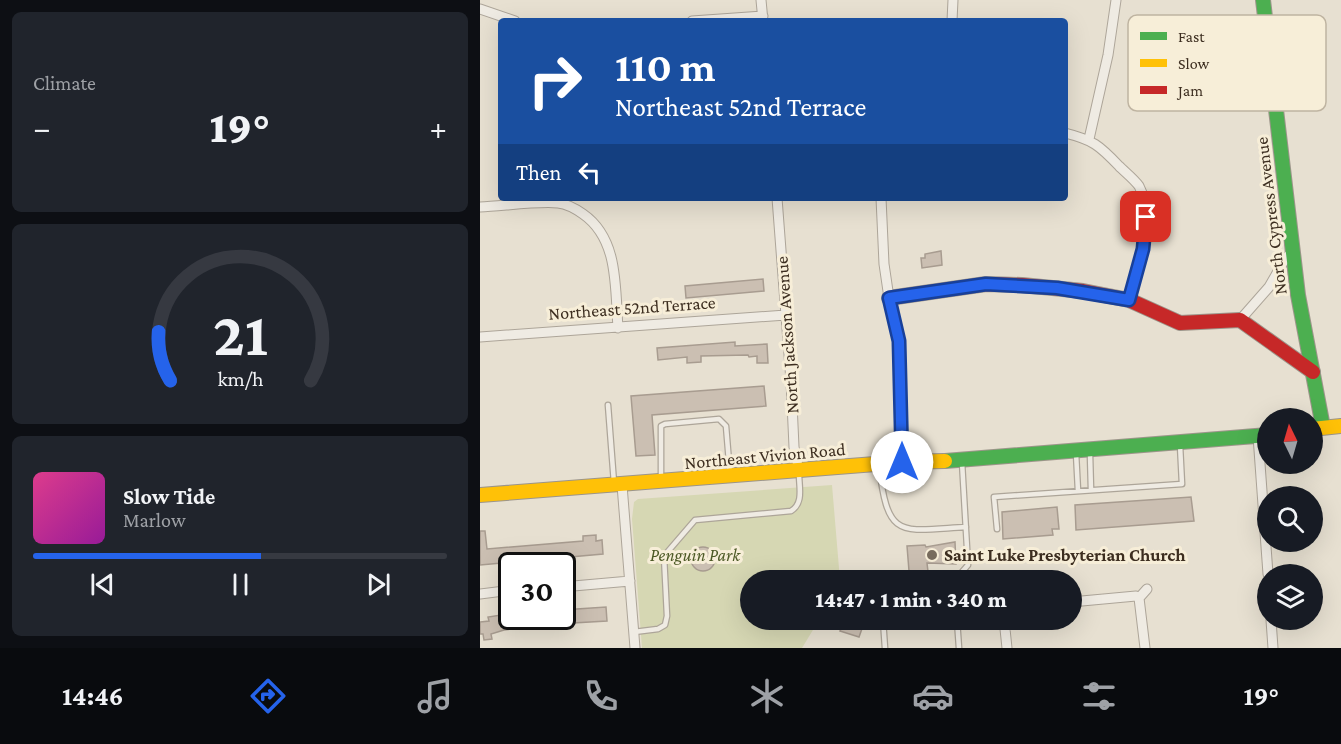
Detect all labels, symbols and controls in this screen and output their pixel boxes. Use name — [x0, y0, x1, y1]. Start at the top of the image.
legend — [1128, 15, 1326, 111]
text: Fast — [1178, 28, 1205, 45]
icon: right — [516, 42, 594, 120]
text: 110 m — [615, 43, 716, 90]
text: Slow — [1178, 55, 1210, 72]
text: Climate — [33, 72, 96, 94]
text: Jam — [1176, 82, 1203, 100]
text: Northeast 52nd Terrace — [615, 92, 866, 122]
text: 19° — [210, 102, 270, 152]
text: − — [33, 109, 50, 146]
text: + — [430, 109, 447, 146]
street label: North Cypress Avenue — [1251, 136, 1291, 296]
icon: left — [573, 156, 606, 189]
text: Then — [516, 160, 561, 185]
pin — [1120, 191, 1171, 242]
icon: arrive — [1129, 200, 1162, 233]
street label: North Jackson Avenue — [772, 256, 802, 414]
street label: Northeast 52nd Terrace — [548, 292, 716, 324]
text: 21 — [212, 299, 268, 368]
text: km/h — [217, 367, 264, 391]
north arrow — [1257, 408, 1323, 474]
map controls — [1257, 408, 1323, 630]
position arrow — [870, 430, 934, 494]
street label: Northeast Vivion Road — [684, 439, 847, 473]
text: Slow Tide — [123, 484, 215, 509]
button: search — [1257, 486, 1323, 552]
text: Marlow — [123, 509, 186, 531]
park label: Penguin Park — [650, 545, 741, 565]
place label: Saint Luke Presbyterian Church — [944, 545, 1186, 565]
marker: Saint Luke Presbyterian Church — [925, 548, 939, 562]
speed limit sign: 30 — [498, 552, 576, 630]
button: layers — [1257, 564, 1323, 630]
icon: previous — [86, 568, 119, 601]
icon: pause — [224, 568, 257, 601]
icon: next — [362, 568, 395, 601]
text: 14:47 · 1 min · 340 m — [815, 587, 1007, 612]
icon: directions — [247, 675, 289, 717]
icon: music — [414, 675, 456, 717]
icon: phone — [580, 675, 622, 717]
icon: climate — [746, 675, 788, 717]
icon: car — [912, 675, 954, 717]
icon: filters — [1078, 675, 1120, 717]
text: 14:46 — [62, 681, 123, 711]
text: 19° — [1244, 681, 1279, 711]

